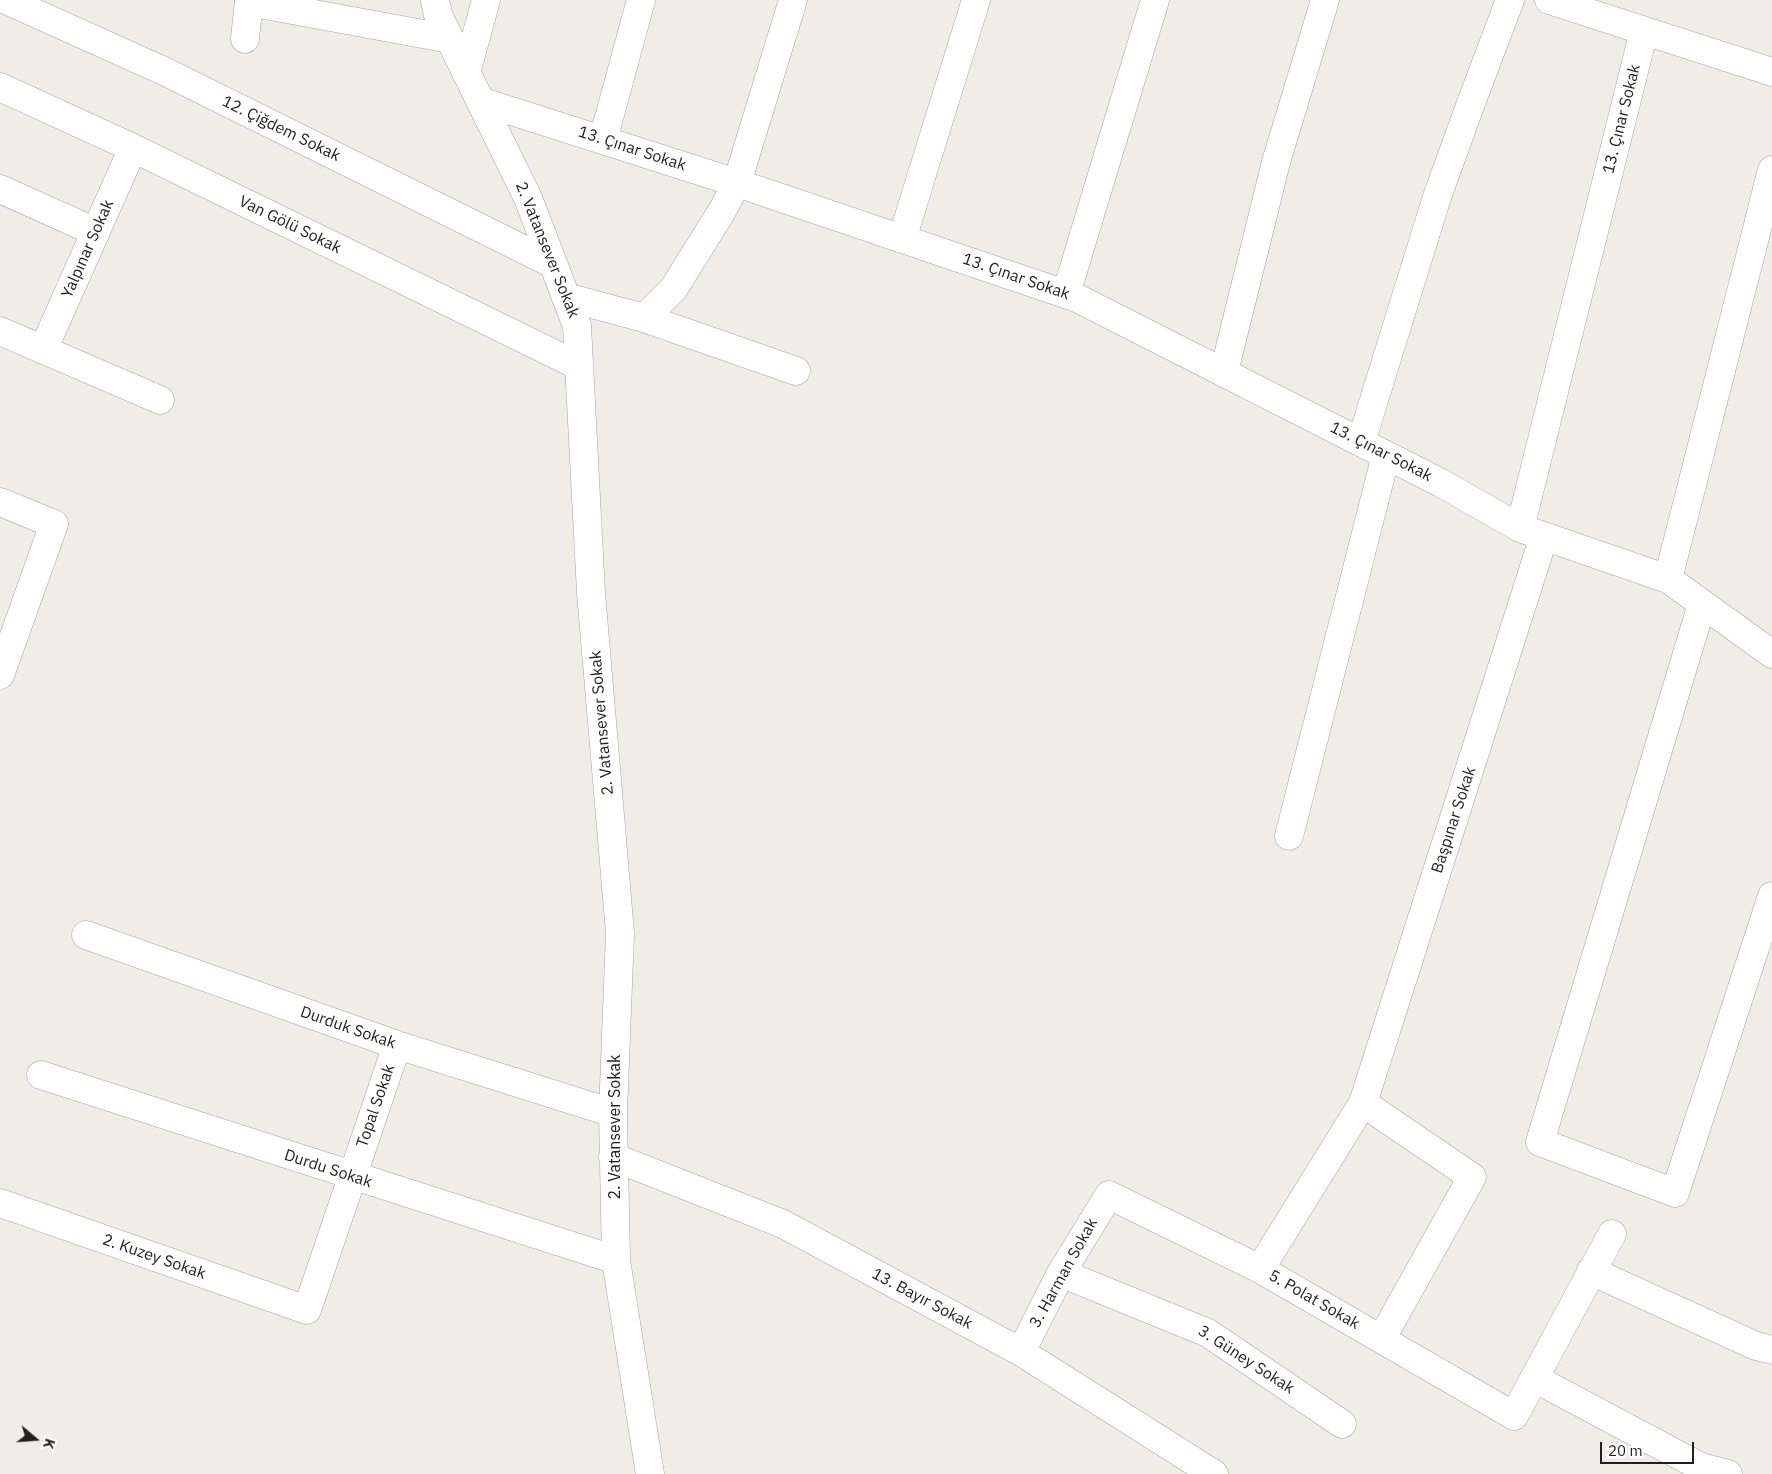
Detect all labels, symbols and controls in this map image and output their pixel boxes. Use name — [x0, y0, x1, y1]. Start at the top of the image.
street label: 13. Çınar Sokak — [1599, 62, 1645, 176]
street label: 12. Çiğdem Sokak — [219, 92, 343, 166]
street label: 13. Çınar Sokak — [576, 123, 688, 175]
street label: 2. Vatansever Sokak — [511, 179, 583, 321]
street label: Van Gölü Sokak — [236, 192, 344, 258]
street label: Yalpınar Sokak — [58, 197, 118, 301]
street label: 13. Çınar Sokak — [960, 250, 1072, 304]
street label: 13. Çınar Sokak — [1327, 418, 1435, 486]
street label: 2. Vatansever Sokak — [586, 650, 618, 796]
street label: Başpınar Sokak — [1428, 764, 1480, 876]
street label: Durduk Sokak — [298, 1003, 398, 1053]
street label: 2. Vatansever Sokak — [605, 1055, 625, 1199]
street label: Topal Sokak — [353, 1062, 399, 1150]
street label: Durdu Sokak — [282, 1146, 374, 1192]
street label: 3. Harman Sokak — [1026, 1215, 1102, 1331]
street label: 2. Kuzey Sokak — [100, 1230, 208, 1284]
street label: 13. Bayır Sokak — [868, 1264, 976, 1334]
street label: 5. Polat Sokak — [1265, 1266, 1363, 1334]
street label: 3. Güney Sokak — [1194, 1322, 1298, 1398]
north arrow — [10, 1414, 60, 1464]
scale bar — [1602, 1432, 1696, 1464]
text: K — [39, 1436, 59, 1451]
text: 20 m — [1608, 1441, 1643, 1460]

